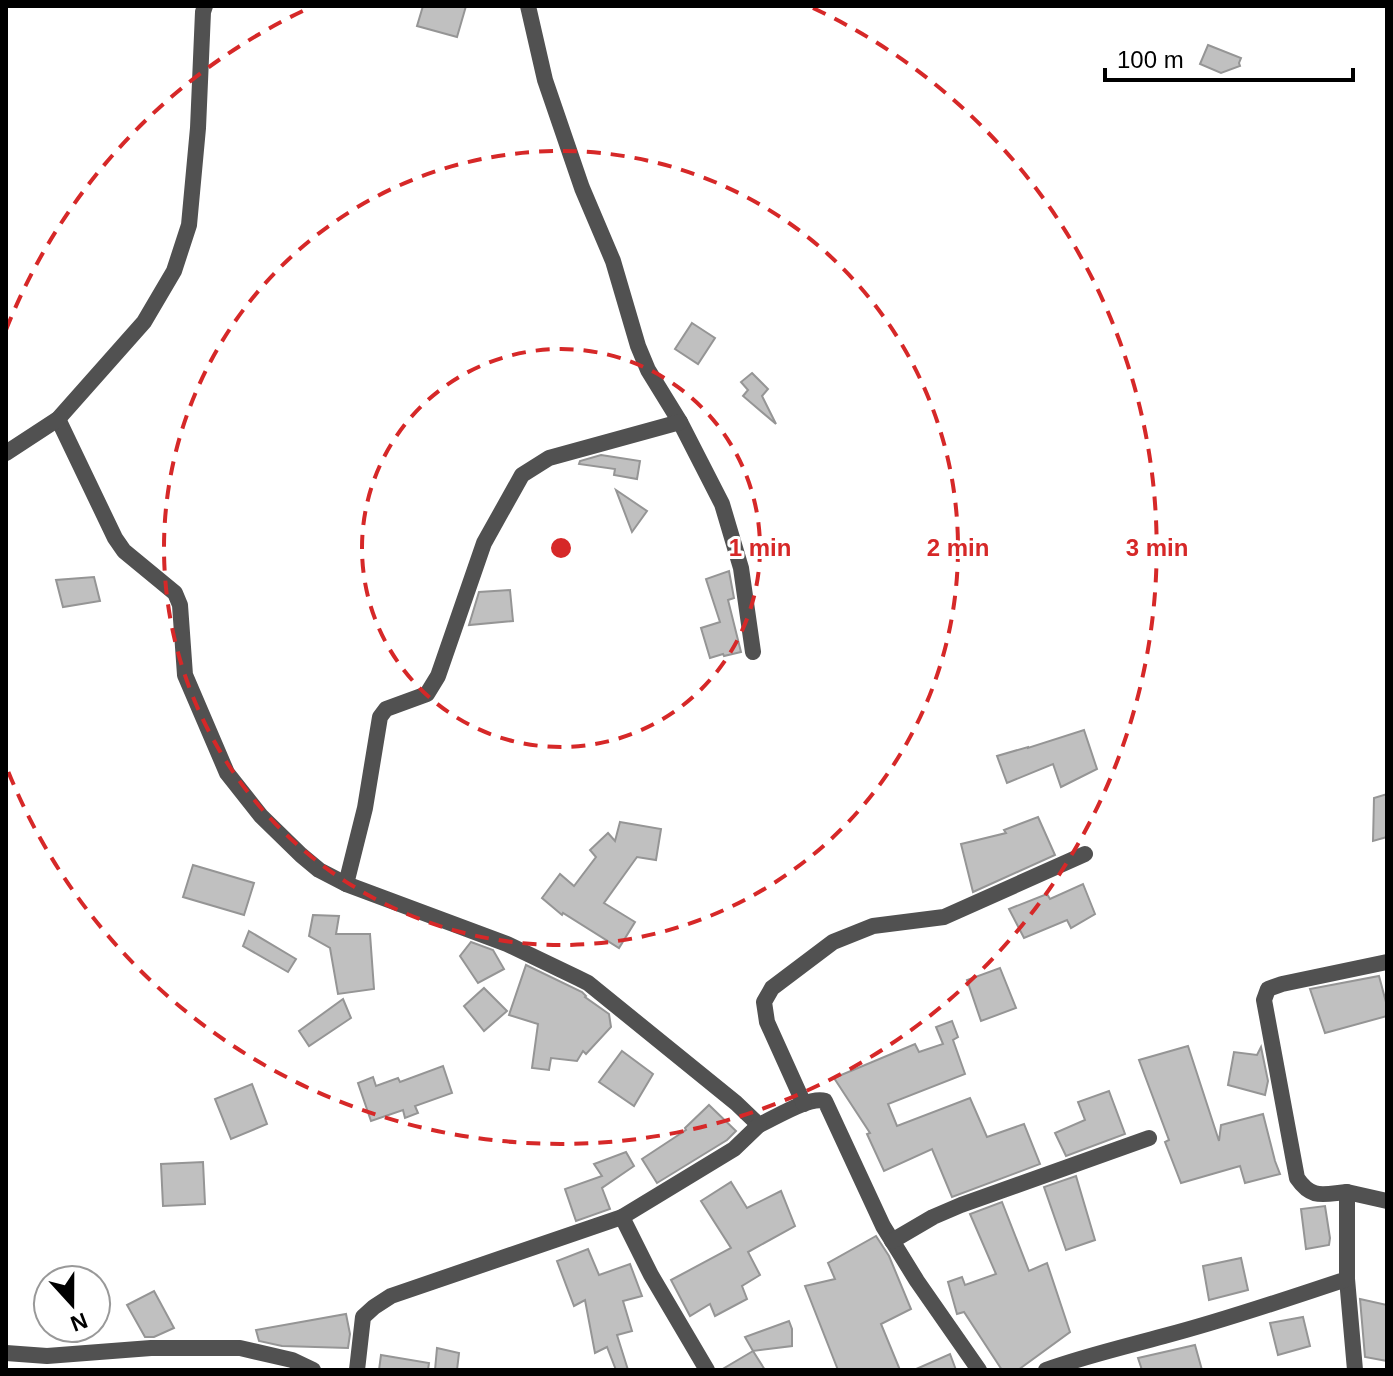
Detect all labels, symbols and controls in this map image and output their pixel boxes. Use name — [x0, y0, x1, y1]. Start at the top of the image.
scale bar — [1105, 32, 1353, 82]
text: 100 m — [1117, 46, 1184, 73]
centre of rings — [547, 534, 575, 562]
text: 1 min — [729, 534, 791, 561]
text: 2 min — [927, 534, 989, 561]
text: 3 min — [1126, 534, 1188, 561]
north arrow — [32, 1264, 112, 1344]
text: N — [67, 1308, 91, 1337]

